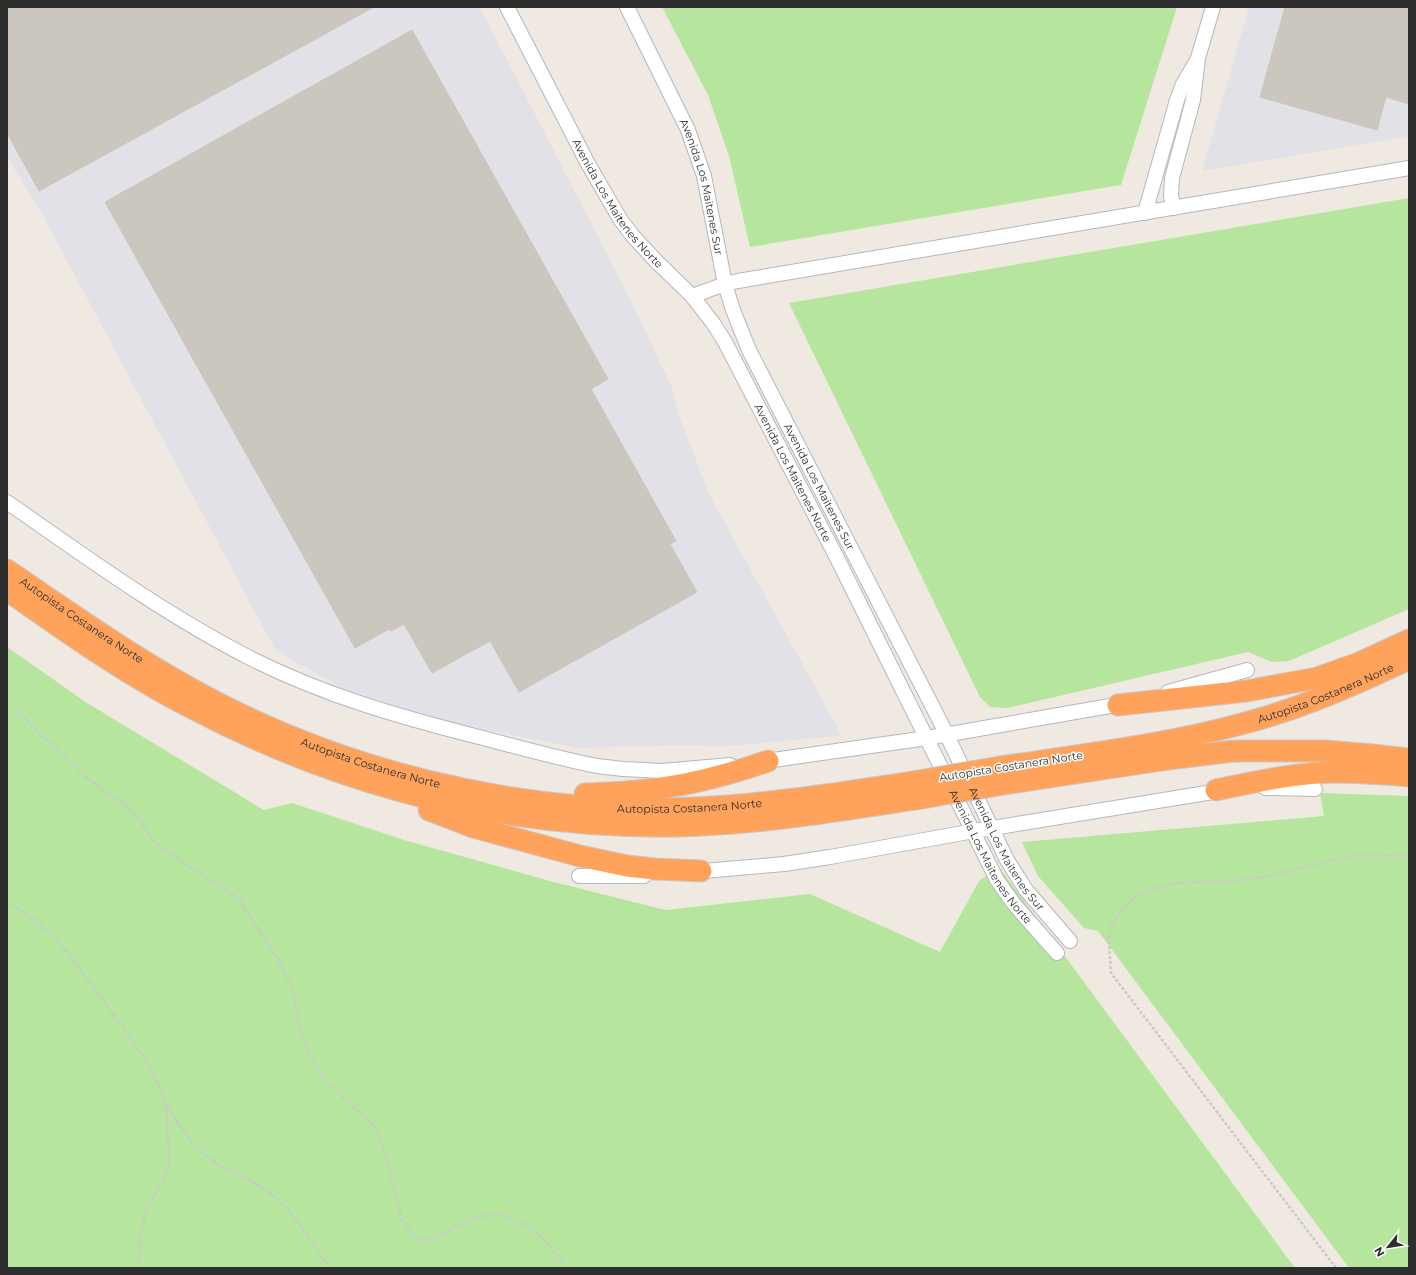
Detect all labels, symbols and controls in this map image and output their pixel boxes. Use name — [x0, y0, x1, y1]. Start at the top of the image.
street label: Avenida Los Maitenes Sur — [677, 116, 726, 256]
street label: Avenida Los Maitenes Norte — [569, 136, 666, 271]
street label: Avenida Los Maitenes Norte — [751, 402, 835, 545]
street label: Avenida Los Maitenes Sur — [781, 421, 858, 552]
street label: Autopista Costanera Norte — [17, 574, 146, 666]
street label: Autopista Costanera Norte — [1256, 660, 1396, 726]
street label: Autopista Costanera Norte — [299, 734, 442, 791]
street label: Autopista Costanera Norte — [938, 748, 1084, 784]
street label: Avenida Los Maitenes Sur — [966, 785, 1048, 913]
street label: Avenida Los Maitenes Norte — [946, 787, 1035, 927]
street label: Autopista Costanera Norte — [617, 796, 763, 816]
north arrow — [1368, 1227, 1408, 1267]
text: N — [1371, 1245, 1388, 1259]

